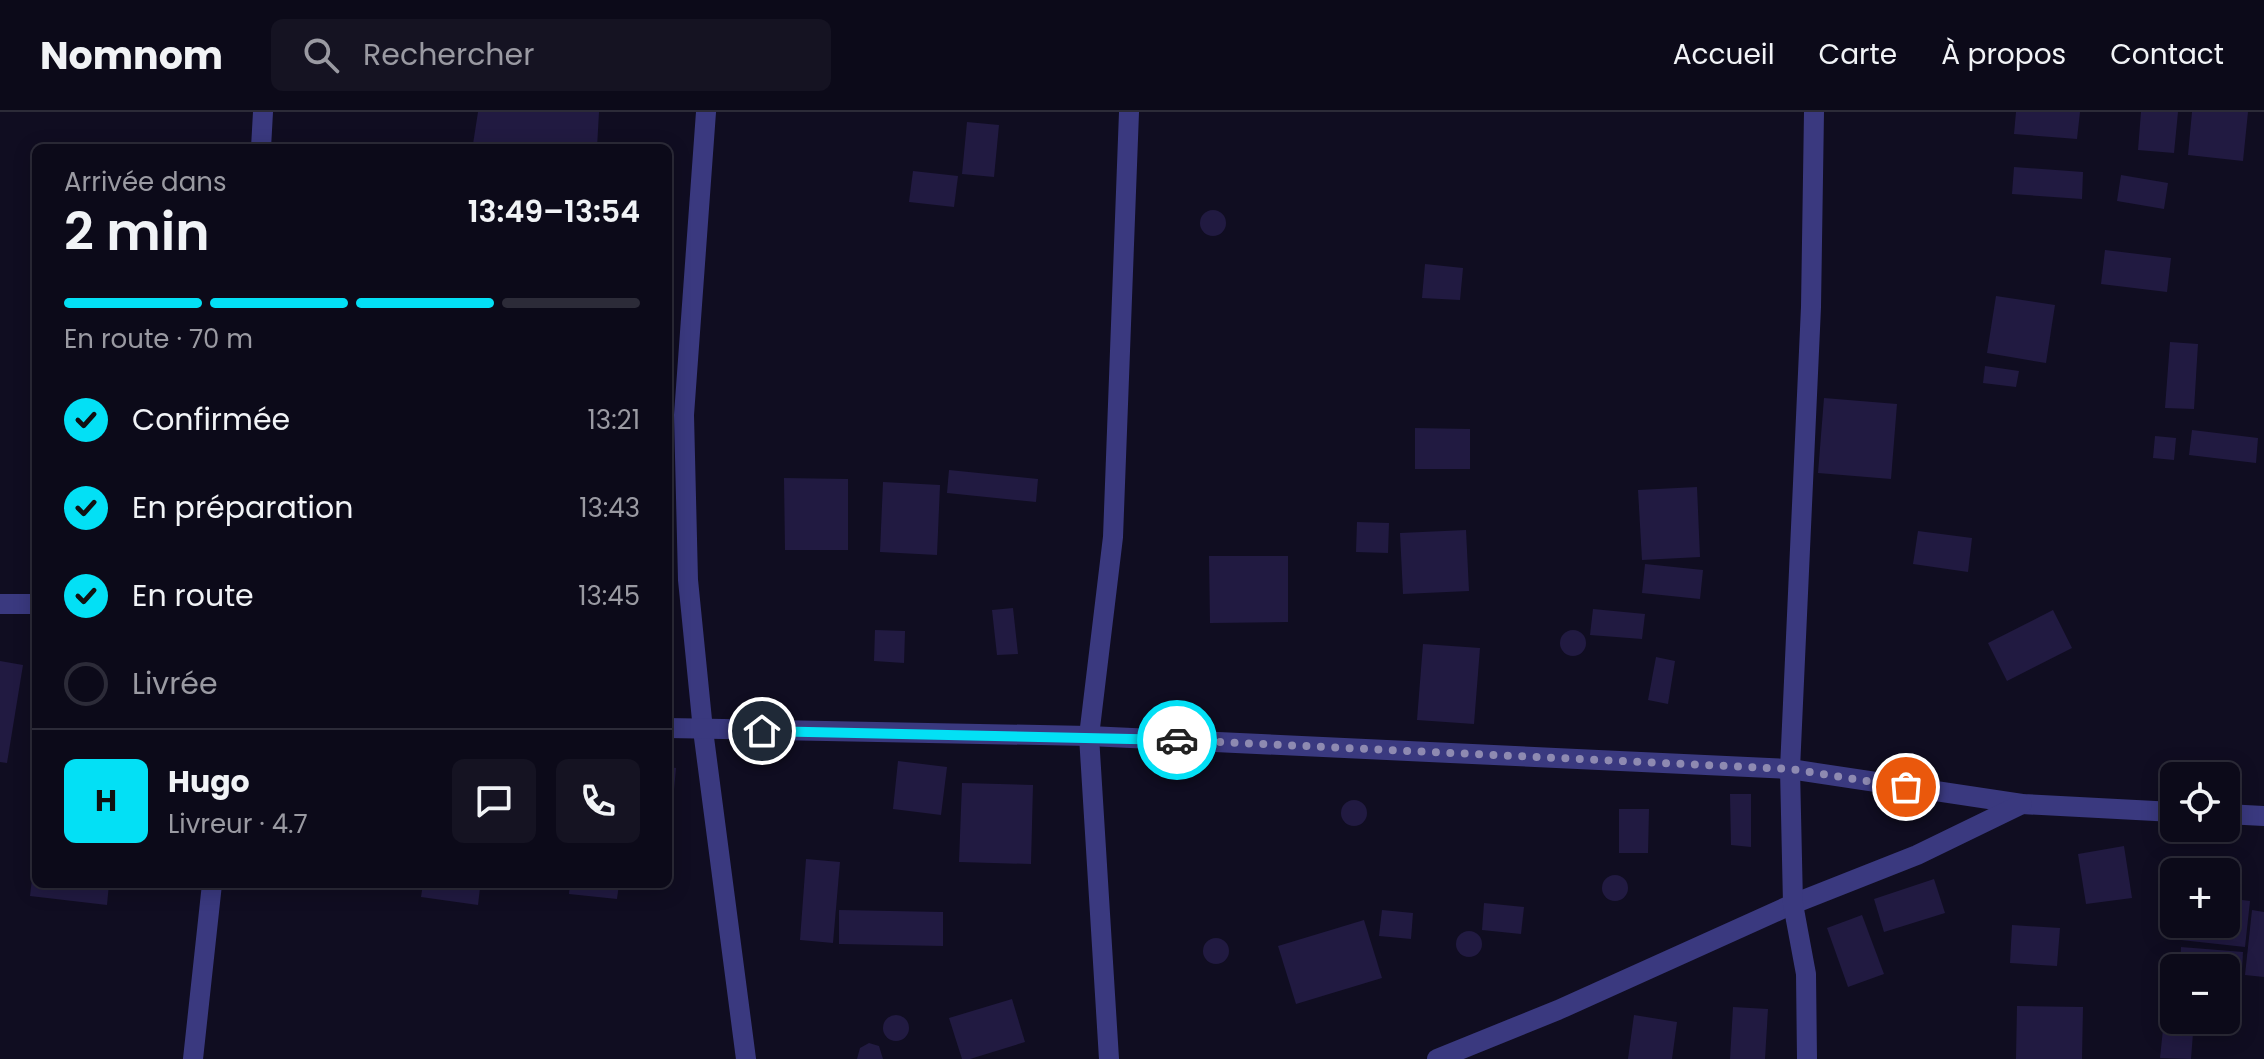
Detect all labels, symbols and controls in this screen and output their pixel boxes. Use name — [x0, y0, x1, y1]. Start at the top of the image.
search box — [271, 19, 831, 91]
text: Nomnom — [40, 29, 223, 82]
icon: search — [299, 33, 343, 77]
text: Rechercher — [363, 33, 534, 76]
text: Accueil — [1673, 35, 1775, 74]
text: Carte — [1819, 35, 1897, 74]
text: À propos — [1941, 35, 2066, 74]
text: Contact — [2110, 35, 2224, 74]
text: Arrivée dans — [64, 164, 226, 200]
text: 13:49–13:54 — [468, 190, 640, 233]
text: 2 min — [64, 195, 210, 268]
text: En route · 70 m — [64, 321, 253, 357]
icon: check — [64, 398, 108, 442]
text: Confirmée — [132, 398, 290, 441]
text: 13:21 — [588, 402, 640, 438]
icon: check — [64, 486, 108, 530]
text: En préparation — [132, 486, 353, 529]
text: 13:43 — [579, 490, 640, 526]
icon: check — [64, 574, 108, 618]
text: En route — [132, 574, 254, 617]
text: 13:45 — [578, 578, 640, 614]
text: Livrée — [132, 662, 218, 705]
pin — [728, 697, 796, 765]
courier — [1137, 700, 1217, 780]
icon: home — [740, 709, 784, 753]
icon: car — [1155, 718, 1199, 762]
pin — [1872, 753, 1940, 821]
button: chat — [452, 759, 536, 843]
button: phone — [556, 759, 640, 843]
text: Hugo — [168, 760, 250, 803]
map controls — [2160, 762, 2240, 1034]
button: locate — [2160, 762, 2240, 842]
icon: bag — [1884, 765, 1928, 809]
text: H — [95, 779, 117, 822]
text: Livreur · 4.7 — [168, 806, 308, 842]
button: + — [2160, 858, 2240, 938]
button: − — [2160, 954, 2240, 1034]

